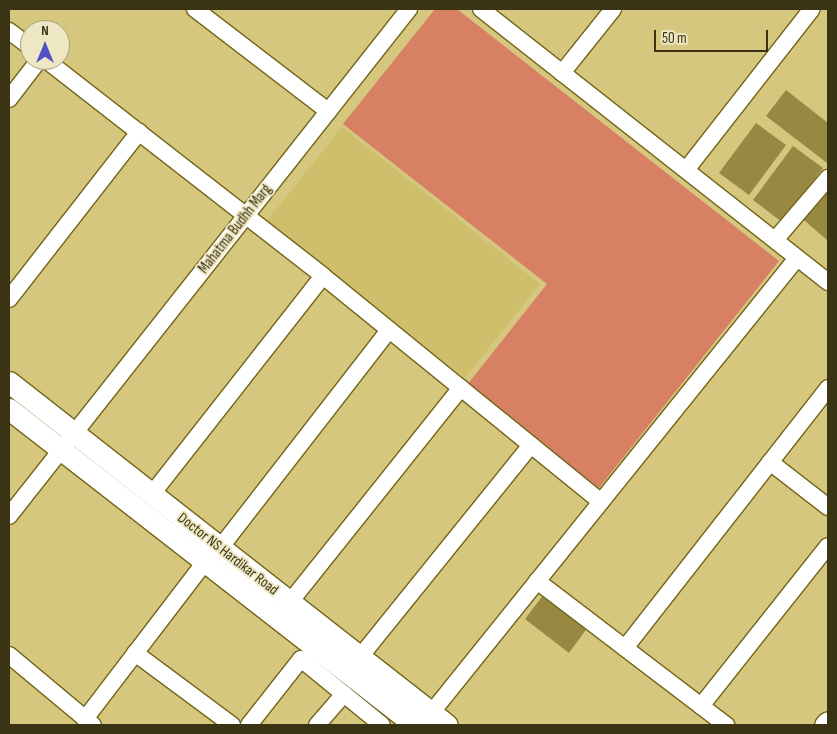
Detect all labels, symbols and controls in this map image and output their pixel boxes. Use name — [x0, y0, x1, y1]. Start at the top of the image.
north arrow — [20, 20, 70, 70]
scale bar — [657, 20, 771, 52]
text: N — [41, 22, 49, 39]
text: 50 m — [662, 29, 687, 48]
street label: Mahatma Budhh Marg — [195, 181, 275, 277]
street label: Doctor NS Hardikar Road — [174, 509, 282, 599]

